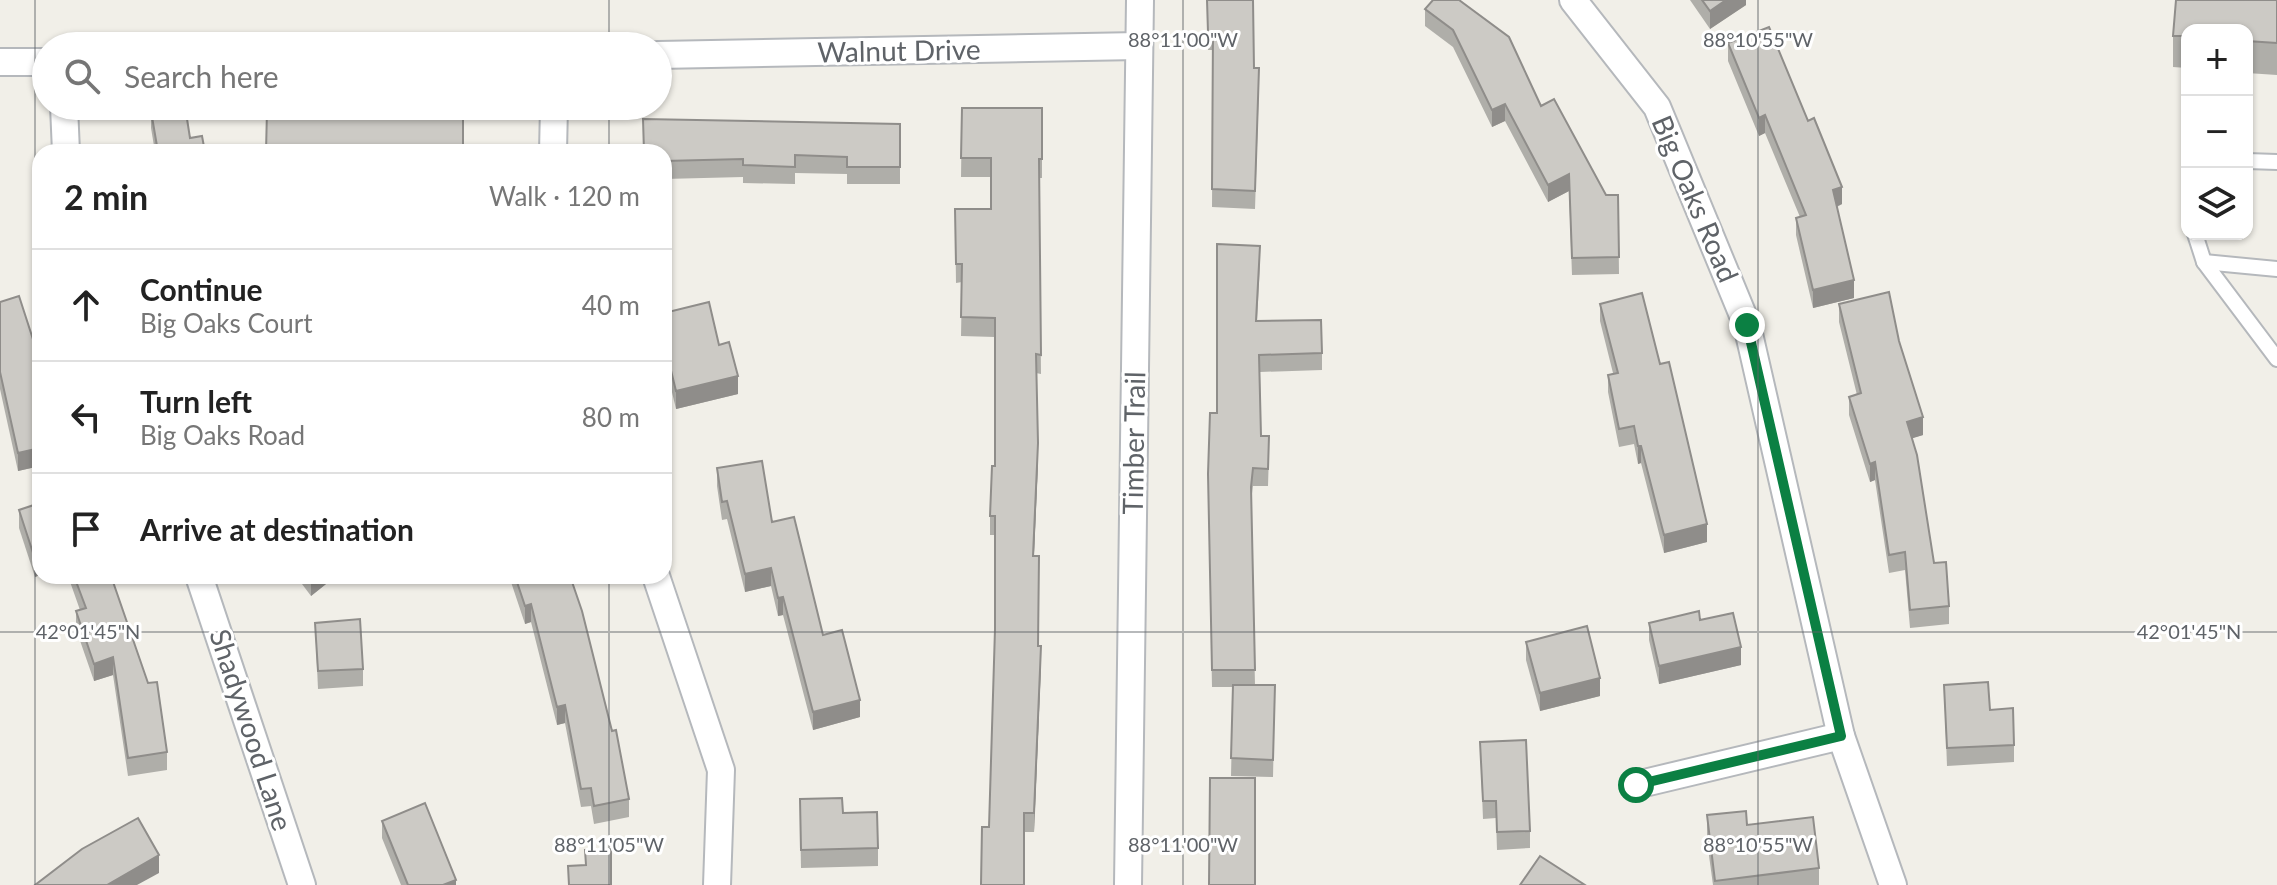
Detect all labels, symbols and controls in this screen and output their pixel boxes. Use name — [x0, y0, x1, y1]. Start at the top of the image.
map controls — [2181, 24, 2253, 240]
button: + — [2181, 24, 2253, 96]
text: 88°11'00"W — [1128, 27, 1238, 51]
text: 88°10'55"W — [1703, 27, 1813, 51]
search box — [32, 32, 672, 120]
street label: Walnut Drive — [817, 32, 981, 68]
icon: search — [60, 54, 104, 98]
text: Search here — [124, 58, 279, 94]
button: − — [2181, 96, 2253, 168]
street label: Big Oaks Road — [1646, 110, 1746, 287]
button: layers — [2181, 168, 2253, 240]
text: 2 min — [64, 176, 148, 217]
text: Walk · 120 m — [489, 180, 640, 212]
text: Continue — [140, 271, 263, 307]
icon: ahead — [64, 283, 108, 327]
text: 40 m — [582, 289, 640, 321]
text: Big Oaks Court — [140, 307, 313, 339]
route end — [1729, 307, 1765, 343]
street label: Timber Trail — [1115, 371, 1151, 515]
text: Turn left — [140, 383, 252, 419]
icon: left — [64, 395, 108, 439]
text: 80 m — [582, 401, 640, 433]
text: Big Oaks Road — [140, 419, 305, 451]
icon: arrive — [64, 507, 108, 551]
text: Arrive at destination — [140, 511, 414, 547]
text: 42°01'45"N — [36, 619, 140, 643]
text: 42°01'45"N — [2137, 619, 2241, 643]
street label: Shadywood Lane — [203, 625, 301, 835]
route start — [1618, 767, 1654, 803]
text: 88°11'05"W — [554, 832, 664, 856]
text: 88°11'00"W — [1128, 832, 1238, 856]
text: 88°10'55"W — [1703, 832, 1813, 856]

